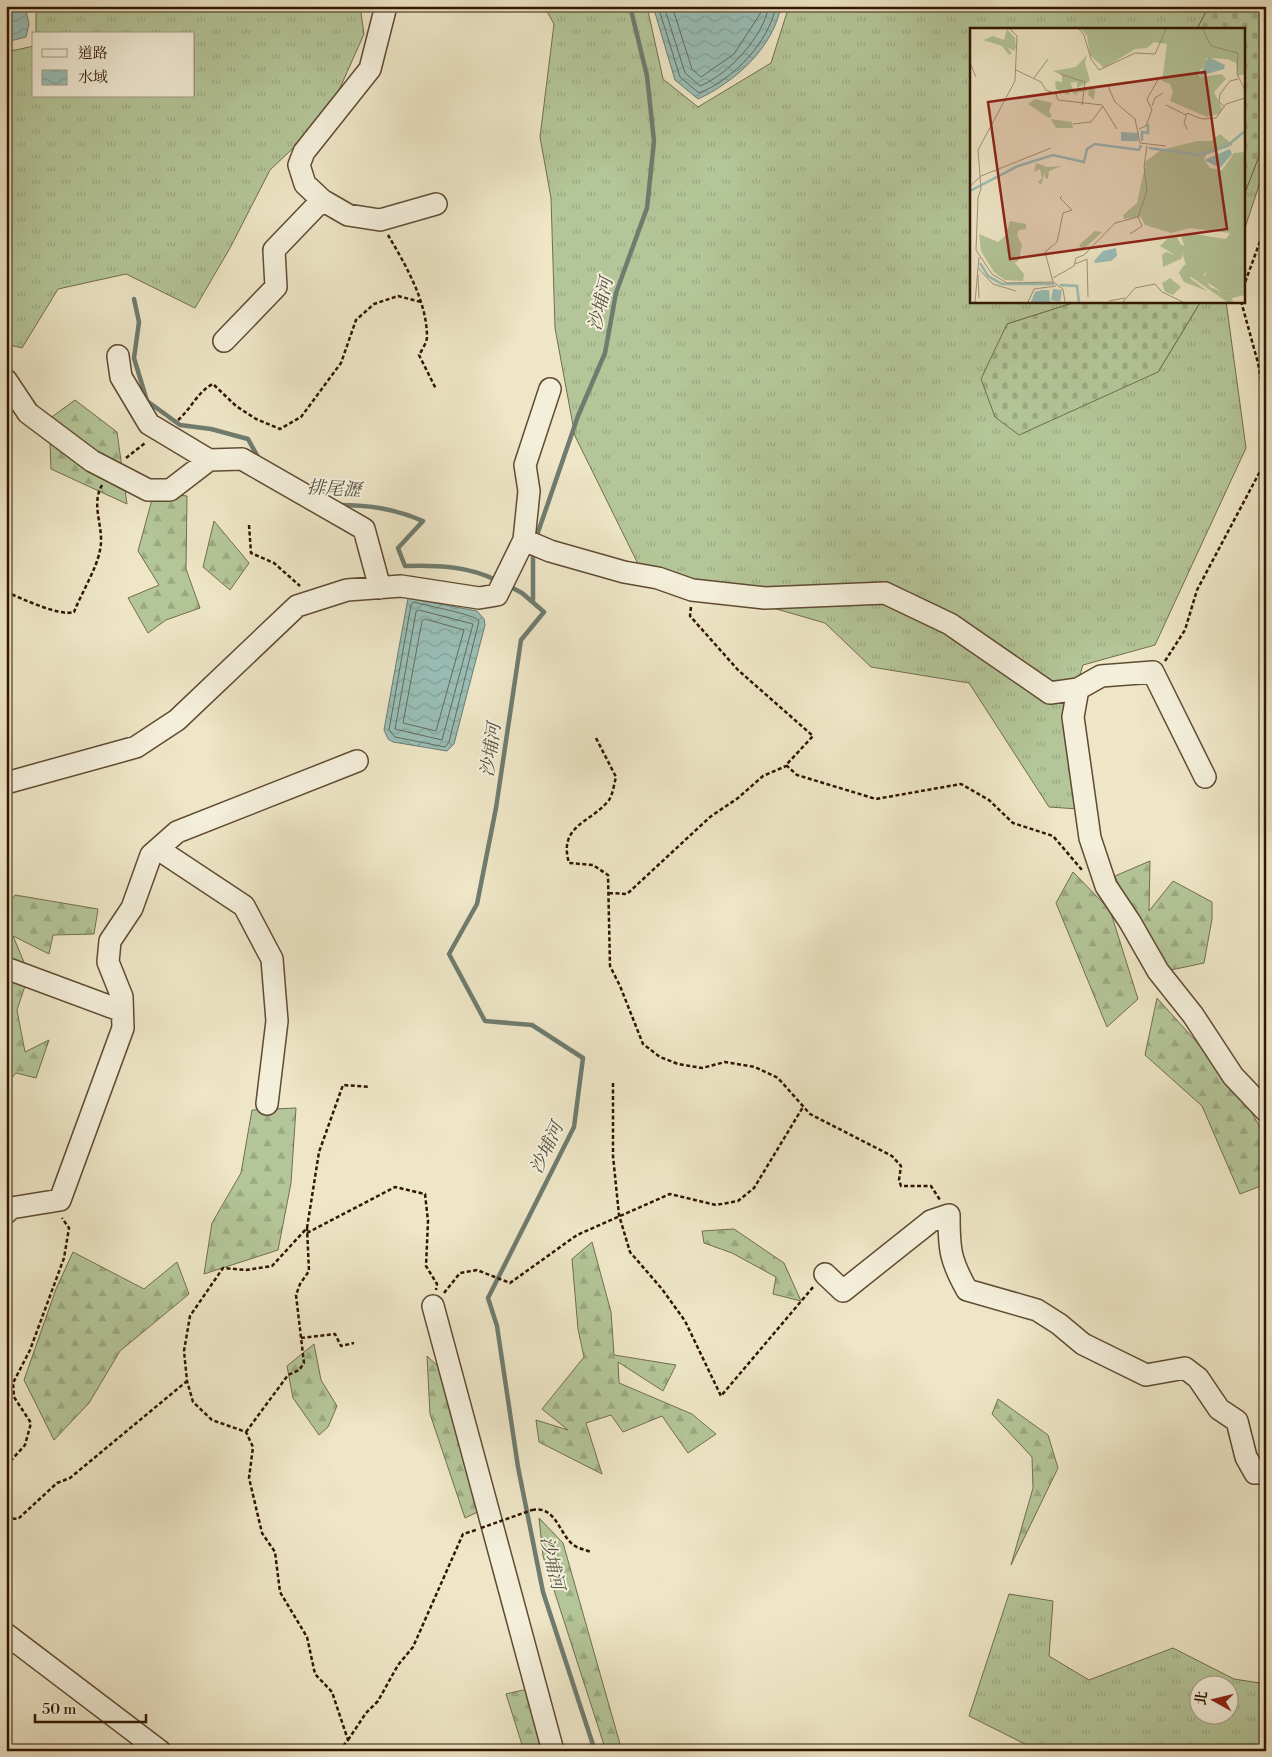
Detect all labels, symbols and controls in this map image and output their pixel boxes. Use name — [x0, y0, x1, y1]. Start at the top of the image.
inset map — [970, 28, 1244, 302]
legend — [32, 32, 195, 98]
text: 道路 — [78, 44, 108, 63]
text: 水域 — [78, 68, 108, 87]
water label: 沙埔河 — [584, 272, 619, 333]
water label: 排尾瀝 — [306, 476, 365, 502]
water label: 沙埔河 — [476, 719, 507, 778]
water label: 沙埔河 — [525, 1116, 570, 1177]
water label: 沙埔河 — [535, 1534, 570, 1595]
north arrow — [1190, 1674, 1240, 1724]
text: 北 — [1192, 1690, 1212, 1707]
scale bar — [35, 1692, 146, 1724]
text: 50 m — [42, 1700, 76, 1719]

